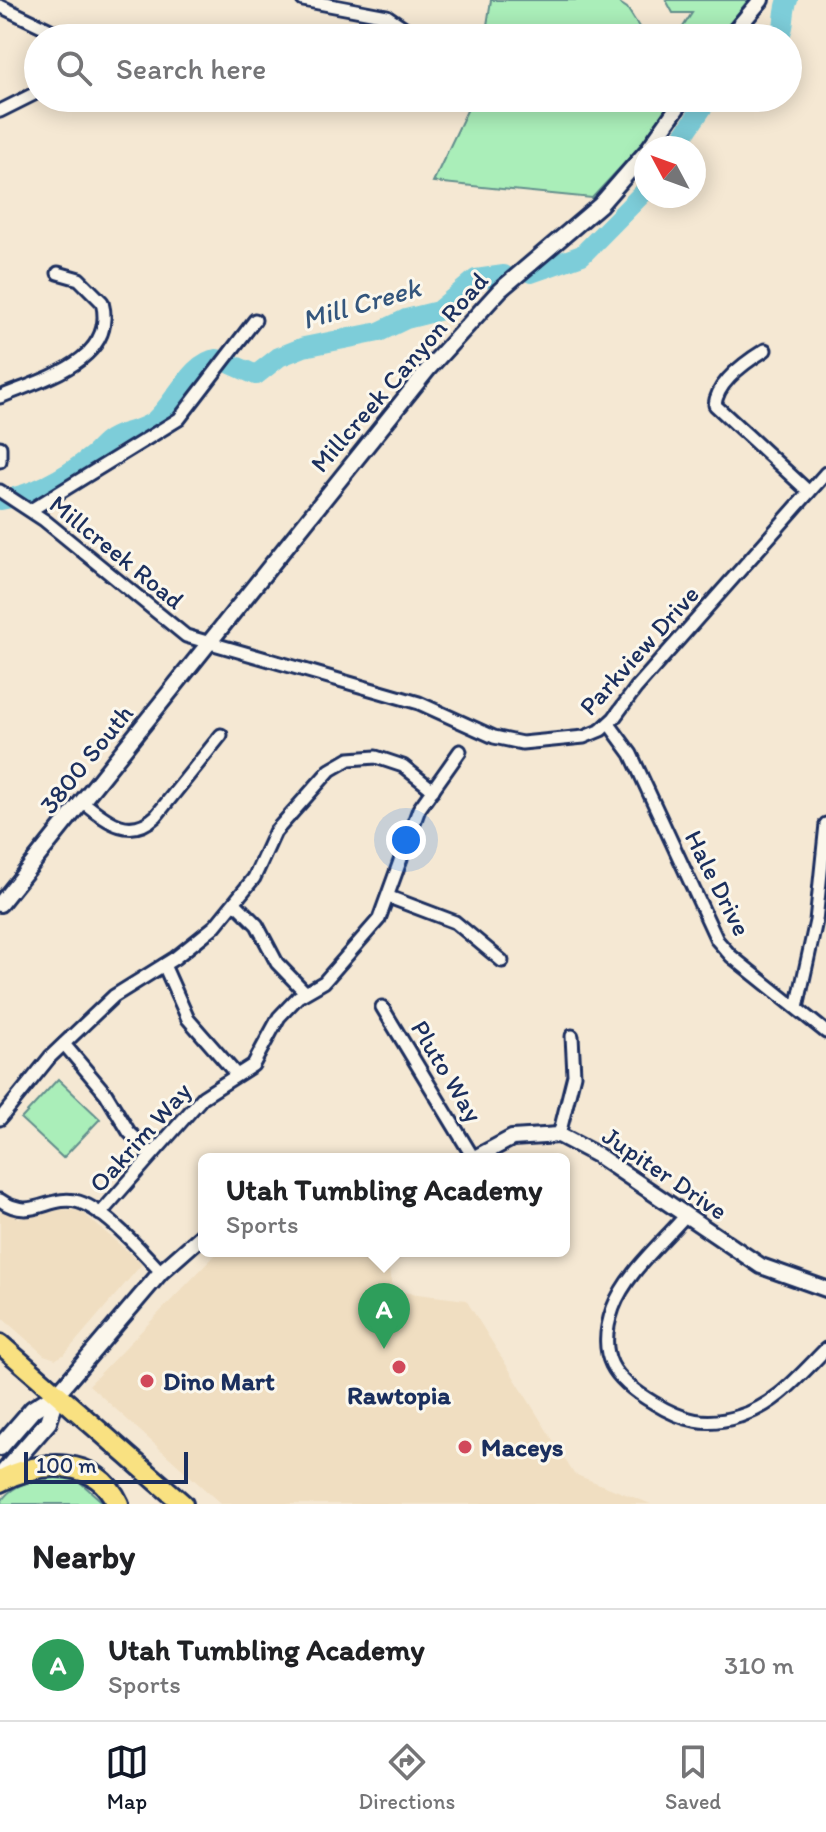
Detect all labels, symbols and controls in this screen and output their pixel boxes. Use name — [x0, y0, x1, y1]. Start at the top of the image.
search box — [24, 24, 802, 112]
icon: search — [52, 46, 96, 90]
text: Search here — [116, 50, 266, 87]
north arrow — [634, 136, 706, 208]
street label: Millcreek Canyon Road — [303, 265, 495, 479]
water label: Mill Creek — [298, 269, 426, 336]
street label: Millcreek Road — [43, 488, 191, 616]
street label: Parkview Drive — [572, 578, 706, 722]
street label: 3800 South — [32, 698, 140, 820]
your location — [386, 820, 426, 860]
street label: Hale Drive — [678, 825, 758, 941]
street label: Pluto Way — [404, 1014, 490, 1128]
street label: Oakrim Way — [82, 1075, 198, 1199]
street label: Jupiter Drive — [596, 1119, 734, 1227]
popup — [198, 1153, 570, 1257]
text: Utah Tumbling Academy — [226, 1171, 542, 1208]
text: Sports — [226, 1208, 299, 1240]
pin: A — [358, 1283, 410, 1349]
marker: Rawtopia — [390, 1358, 408, 1376]
place label: Dino Mart — [163, 1365, 275, 1397]
marker: Dino Mart — [138, 1372, 156, 1390]
place label: Rawtopia — [347, 1379, 451, 1411]
place label: Maceys — [481, 1431, 564, 1463]
marker: Maceys — [456, 1438, 474, 1456]
scale bar — [24, 1448, 188, 1484]
text: 100 m — [36, 1452, 97, 1479]
text: Nearby — [32, 1536, 135, 1577]
text: Utah Tumbling Academy — [108, 1631, 425, 1668]
text: A — [50, 1649, 66, 1681]
text: 310 m — [724, 1649, 794, 1681]
text: Sports — [108, 1668, 181, 1700]
tab: Map — [105, 1740, 149, 1815]
tab: Directions — [359, 1740, 455, 1815]
tab: Saved — [665, 1740, 721, 1815]

